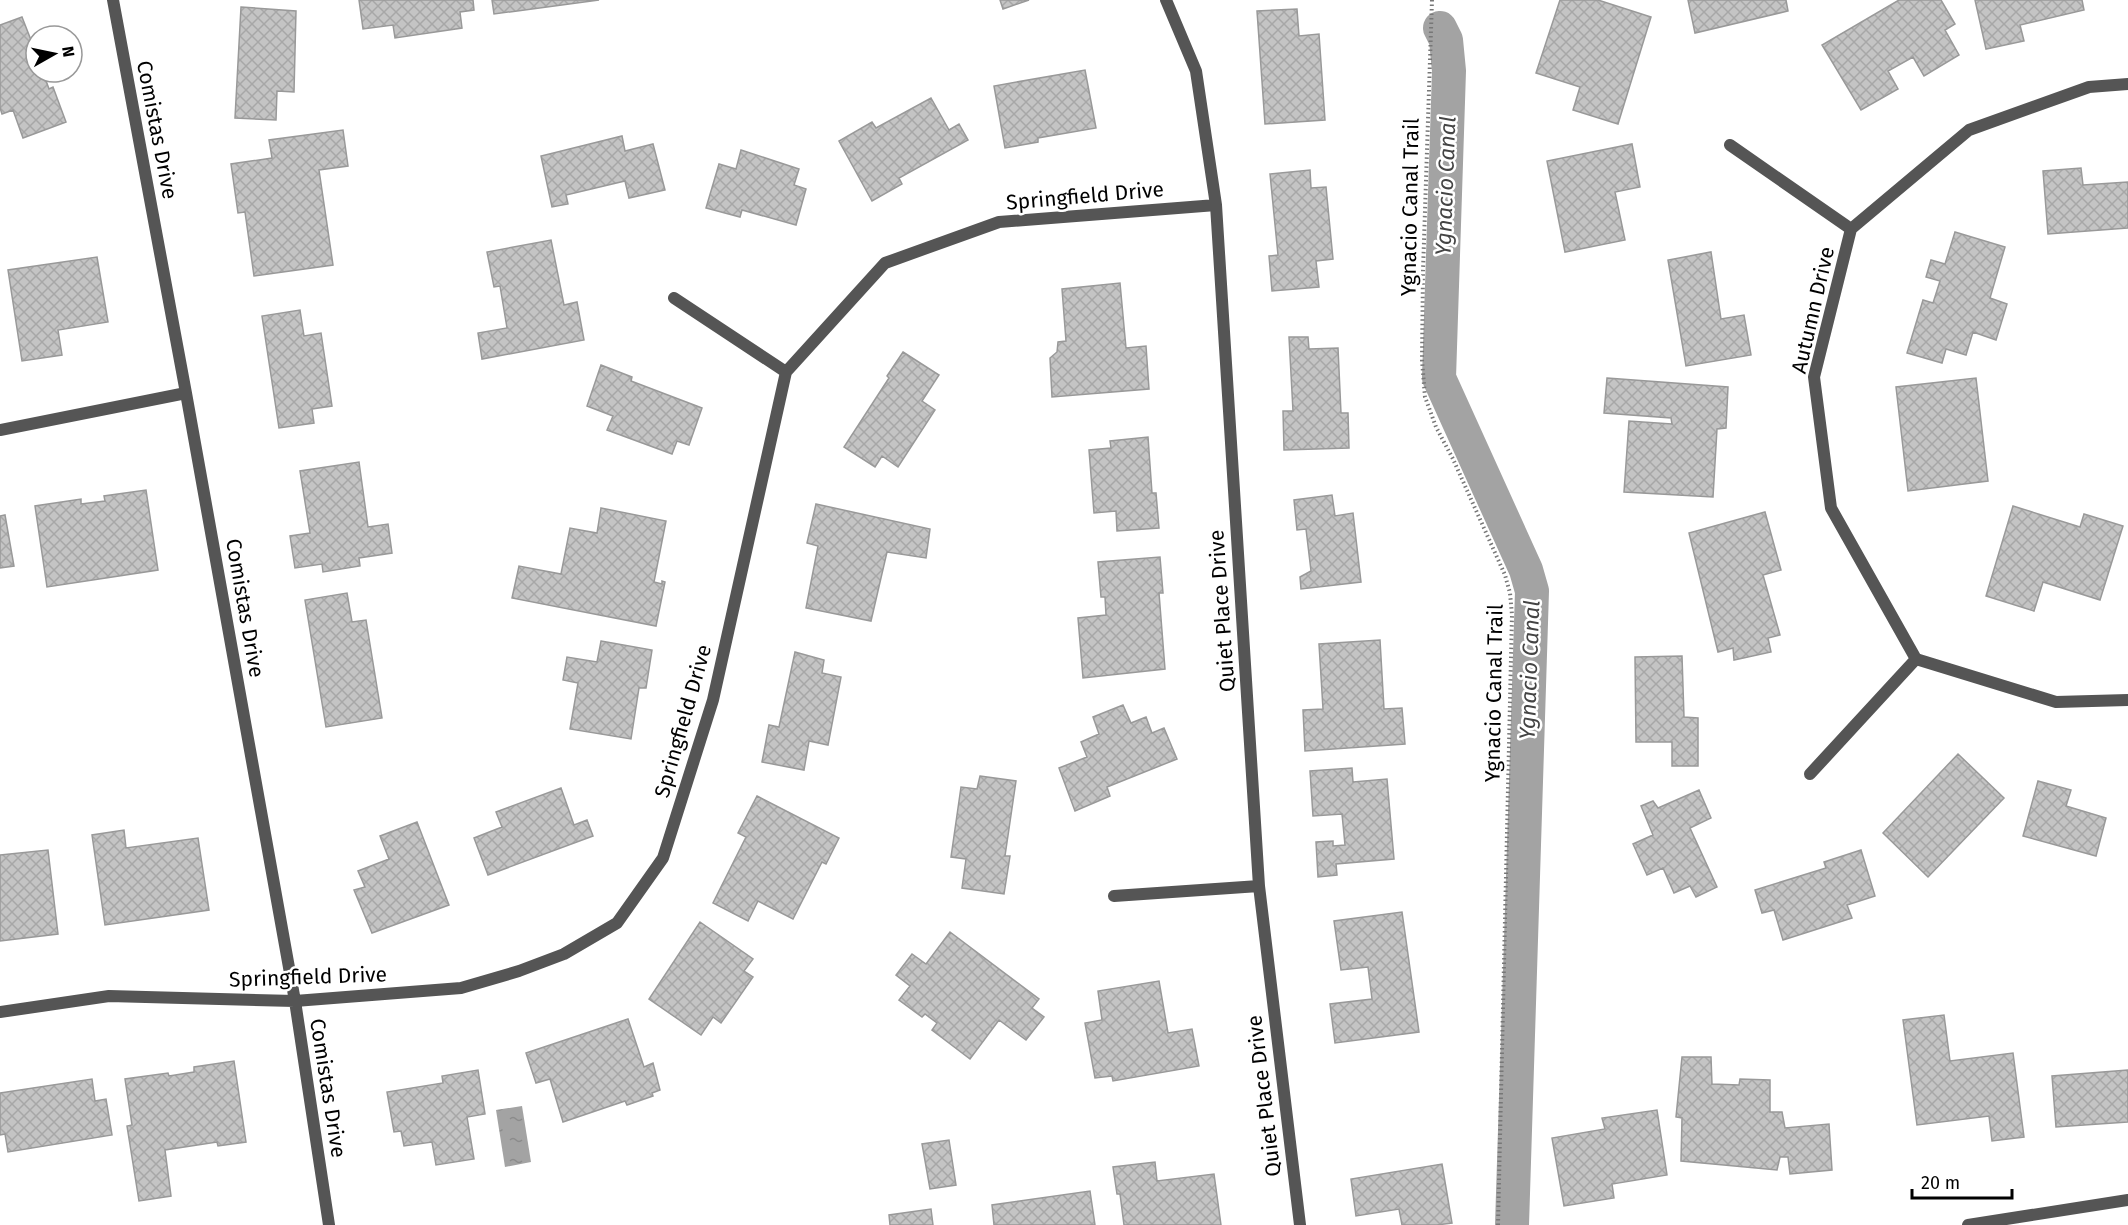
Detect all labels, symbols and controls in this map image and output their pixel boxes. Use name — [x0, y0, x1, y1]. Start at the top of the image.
north arrow — [24, 24, 84, 84]
text: N — [58, 45, 79, 58]
street label: Comistas Drive — [131, 59, 183, 201]
water label: Ygnacio Canal — [1430, 116, 1461, 256]
street label: Ygnacio Canal Trail — [1395, 118, 1425, 296]
street label: Springfield Drive — [1005, 176, 1165, 216]
street label: Autumn Drive — [1786, 244, 1840, 376]
street label: Quiet Place Drive — [1203, 529, 1241, 693]
street label: Comistas Drive — [220, 537, 270, 679]
water label: Ygnacio Canal — [1514, 600, 1545, 740]
street label: Ygnacio Canal Trail — [1479, 604, 1509, 782]
street label: Springfield Drive — [649, 641, 717, 801]
street label: Springfield Drive — [229, 961, 387, 993]
street label: Quiet Place Drive — [1241, 1014, 1287, 1178]
street label: Comistas Drive — [304, 1017, 352, 1159]
scale bar — [1912, 1162, 2012, 1200]
text: 20 m — [1921, 1172, 1960, 1194]

